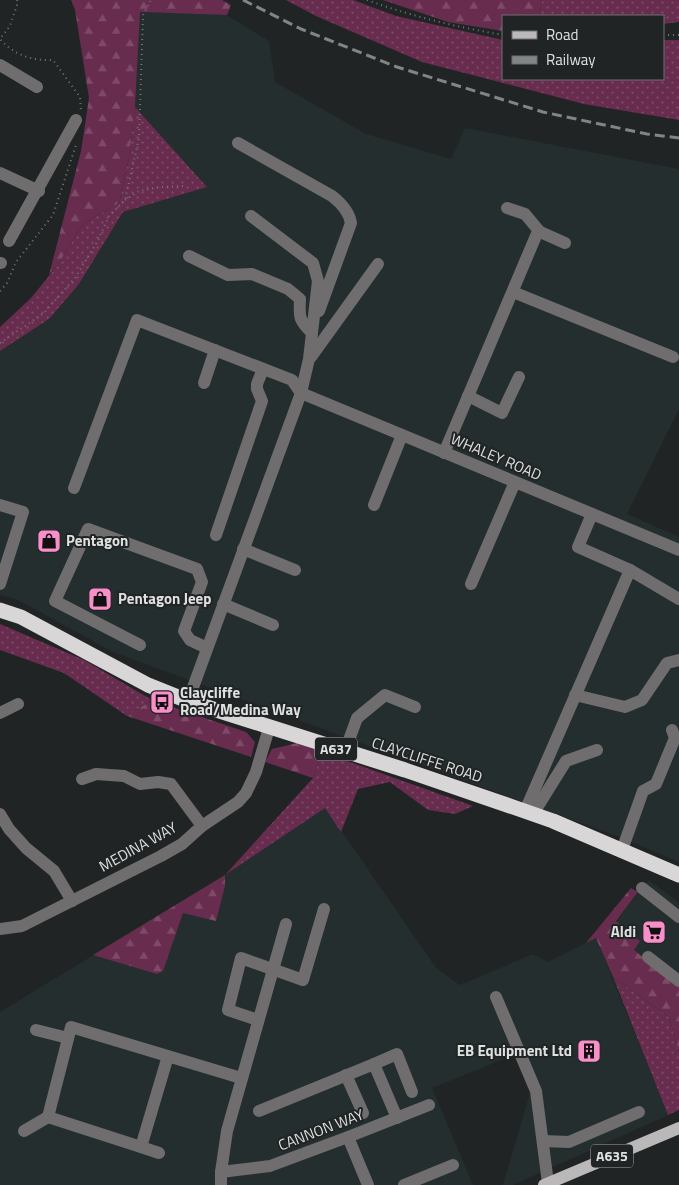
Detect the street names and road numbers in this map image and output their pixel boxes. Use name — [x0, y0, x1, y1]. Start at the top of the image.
street label: WHALEY ROAD — [447, 427, 545, 486]
street label: CLAYCLIFFE ROAD — [369, 731, 485, 788]
road number: A637 — [315, 738, 357, 761]
street label: MEDINA WAY — [95, 816, 181, 877]
street label: CANNON WAY — [275, 1103, 367, 1156]
road number: A635 — [591, 1144, 633, 1168]

